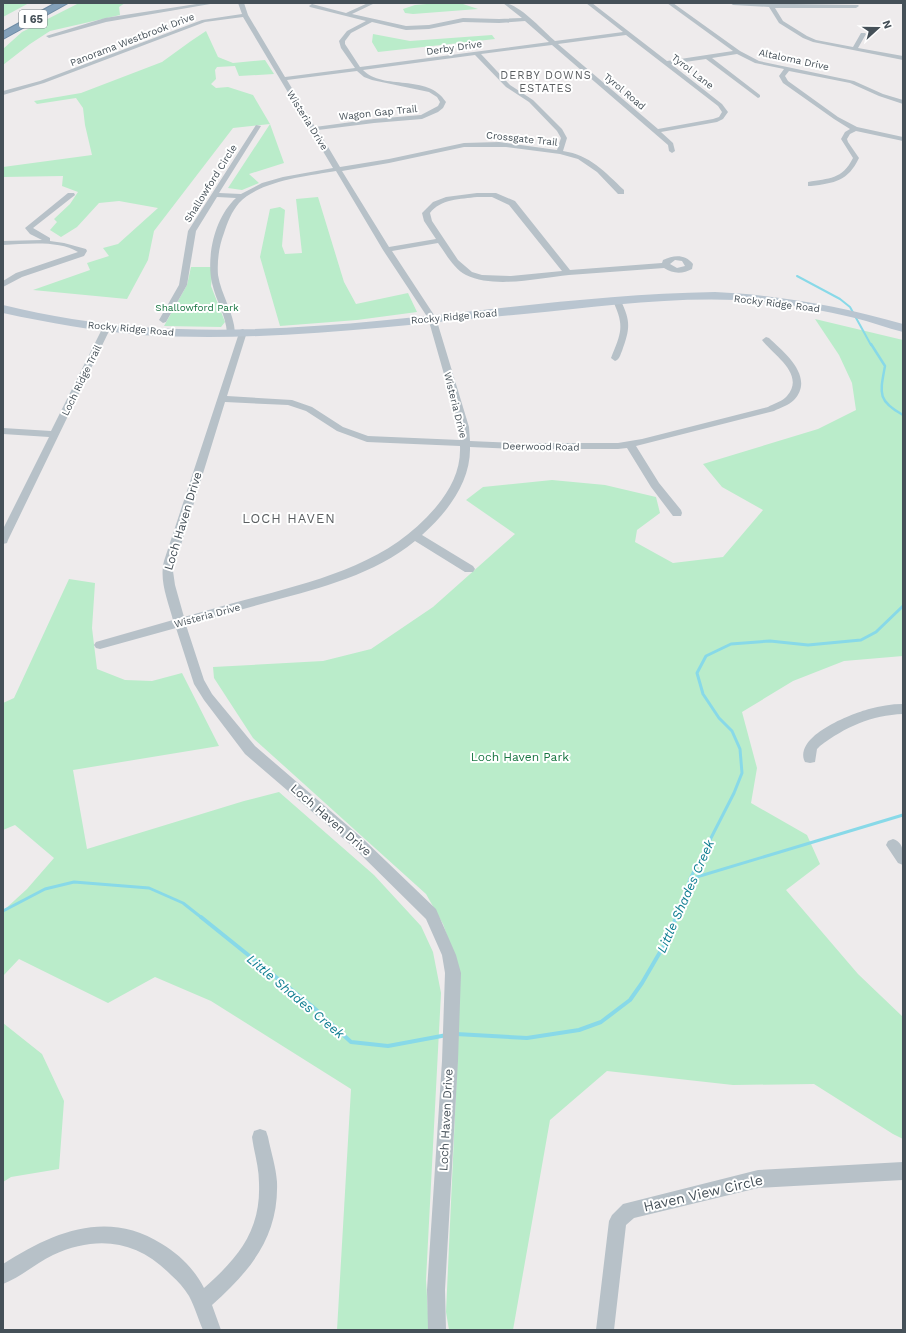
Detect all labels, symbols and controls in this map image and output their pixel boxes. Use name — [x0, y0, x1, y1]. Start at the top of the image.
north arrow — [858, 8, 898, 48]
road number: I 65 — [19, 10, 47, 28]
street label: Panorama Westbrook Drive — [69, 11, 196, 68]
text: N — [879, 18, 894, 31]
street label: Derby Drive — [425, 38, 483, 57]
street label: Altaloma Drive — [758, 47, 830, 72]
street label: Tyrol Lane — [670, 52, 716, 91]
district label: DERBY DOWNS ESTATES — [500, 69, 592, 95]
street label: Tyrol Road — [602, 71, 648, 112]
street label: Wisteria Drive — [285, 89, 330, 152]
street label: Wagon Gap Trail — [338, 103, 418, 122]
street label: Crossgate Trail — [486, 129, 558, 148]
street label: Shallowford Circle — [182, 142, 239, 224]
street label: Rocky Ridge Road — [733, 293, 821, 314]
park label: Shallowford Park — [155, 302, 239, 313]
street label: Rocky Ridge Road — [410, 307, 498, 326]
street label: Rocky Ridge Road — [87, 319, 175, 338]
street label: Loch Ridge Trail — [60, 343, 103, 417]
street label: Wisteria Drive — [442, 371, 469, 440]
street label: Deerwood Road — [502, 440, 580, 453]
street label: Loch Haven Drive — [161, 470, 205, 572]
district label: LOCH HAVEN — [242, 511, 336, 526]
street label: Wisteria Drive — [173, 601, 242, 630]
park label: Loch Haven Park — [471, 750, 569, 764]
street label: Loch Haven Drive — [288, 781, 374, 859]
water label: Little Shades Creek — [654, 837, 718, 955]
water label: Little Shades Creek — [244, 951, 348, 1042]
street label: Loch Haven Drive — [436, 1068, 456, 1171]
street label: Haven View Circle — [642, 1171, 764, 1215]

